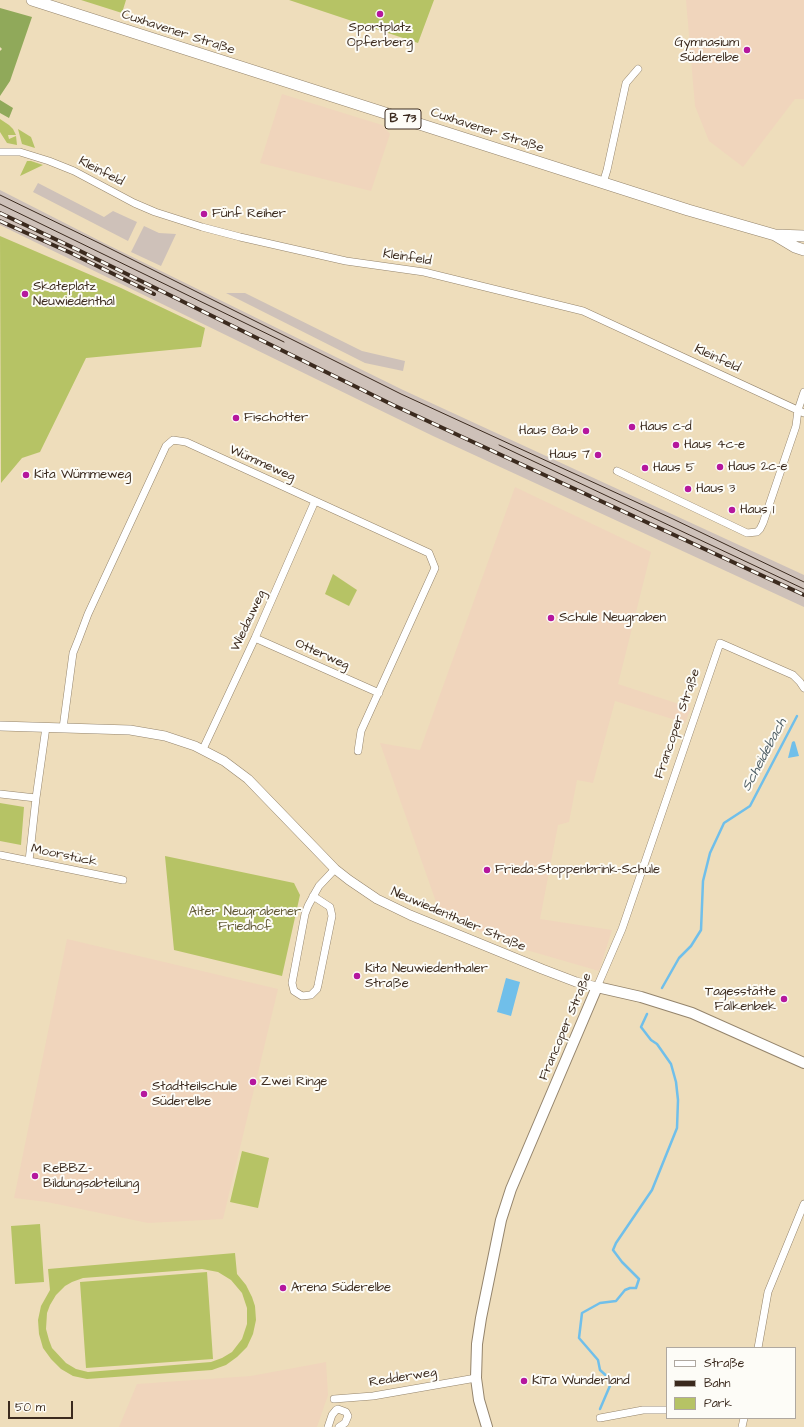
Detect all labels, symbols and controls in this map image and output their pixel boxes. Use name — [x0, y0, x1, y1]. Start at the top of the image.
street label: Cuxhavener Straße — [119, 7, 237, 59]
marker: Sportplatz Opferberg — [375, 9, 385, 19]
place label: Sportplatz Opferberg — [347, 20, 413, 51]
place label: Gymnasium Süderelbe — [674, 35, 739, 66]
marker: Gymnasium Süderelbe — [742, 45, 752, 55]
street label: Cuxhavener Straße — [428, 105, 546, 157]
road number: B 73 — [385, 109, 421, 129]
street label: Kleinfeld — [76, 154, 126, 190]
place label: Fünf Reiher — [212, 206, 286, 222]
marker: Fünf Reiher — [199, 209, 209, 219]
street label: Kleinfeld — [382, 246, 432, 270]
place label: Skateplatz Neuwiedenthal — [33, 279, 115, 310]
marker: Skateplatz Neuwiedenthal — [20, 289, 30, 299]
street label: Kleinfeld — [692, 342, 742, 376]
place label: Fischotter — [244, 410, 308, 426]
marker: Fischotter — [231, 413, 241, 423]
place label: Haus c-d — [640, 419, 692, 435]
marker: Haus c-d — [627, 422, 637, 432]
place label: Haus 8a-b — [519, 423, 578, 439]
marker: Haus 8a-b — [581, 426, 591, 436]
place label: Haus 4c-e — [684, 437, 745, 453]
marker: Haus 4c-e — [671, 440, 681, 450]
street label: Wümmeweg — [227, 443, 297, 485]
place label: Haus 7 — [549, 447, 590, 463]
marker: Haus 7 — [593, 450, 603, 460]
place label: Haus 2c-e — [728, 459, 788, 475]
place label: Haus 5 — [653, 460, 695, 476]
marker: Haus 2c-e — [715, 462, 725, 472]
marker: Haus 5 — [640, 463, 650, 473]
place label: Kita Wümmeweg — [34, 467, 131, 483]
marker: Kita Wümmeweg — [21, 470, 31, 480]
place label: Haus 3 — [696, 481, 735, 497]
marker: Haus 3 — [683, 484, 693, 494]
place label: Haus 1 — [740, 502, 774, 518]
marker: Haus 1 — [727, 505, 737, 515]
street label: Wiedauweg — [228, 588, 270, 654]
place label: Schule Neugraben — [559, 610, 666, 626]
marker: Schule Neugraben — [546, 613, 556, 623]
street label: Otterweg — [292, 636, 352, 674]
street label: Francoper Straße — [652, 667, 704, 781]
water label: Scheidebach — [739, 716, 791, 794]
street label: Moorstück — [30, 841, 98, 871]
place label: Frieda-Stoppenbrink-Schule — [495, 862, 660, 878]
marker: Frieda-Stoppenbrink-Schule — [482, 865, 492, 875]
street label: Neuwiedenthaler Straße — [388, 885, 528, 955]
park label: Alter Neugrabener Friedhof — [189, 904, 301, 935]
place label: Kita Neuwiedenthaler Straße — [365, 961, 488, 992]
marker: Kita Neuwiedenthaler Straße — [352, 971, 362, 981]
street label: Francoper Straße — [536, 971, 596, 1083]
place label: Tagesstätte Falkenbek — [705, 984, 776, 1015]
marker: Tagesstätte Falkenbek — [779, 994, 789, 1004]
place label: Zwei Ringe — [261, 1074, 327, 1090]
marker: Zwei Ringe — [248, 1077, 258, 1087]
place label: Stadtteilschule Süderelbe — [152, 1079, 237, 1110]
marker: Stadtteilschule Süderelbe — [139, 1089, 149, 1099]
place label: ReBBZ- Bildungsabteilung — [43, 1161, 139, 1192]
marker: ReBBZ- Bildungsabteilung — [30, 1171, 40, 1181]
place label: Arena Süderelbe — [291, 1280, 391, 1296]
marker: Arena Süderelbe — [278, 1283, 288, 1293]
legend — [666, 1347, 796, 1419]
text: Straße — [704, 1355, 744, 1372]
street label: Redderweg — [368, 1365, 438, 1391]
place label: KiTa Wunderland — [532, 1373, 630, 1389]
text: Bahn — [704, 1375, 731, 1392]
marker: KiTa Wunderland — [519, 1376, 529, 1386]
scale bar — [10, 1393, 75, 1419]
text: Park — [704, 1395, 732, 1412]
text: 50 m — [15, 1399, 45, 1416]

